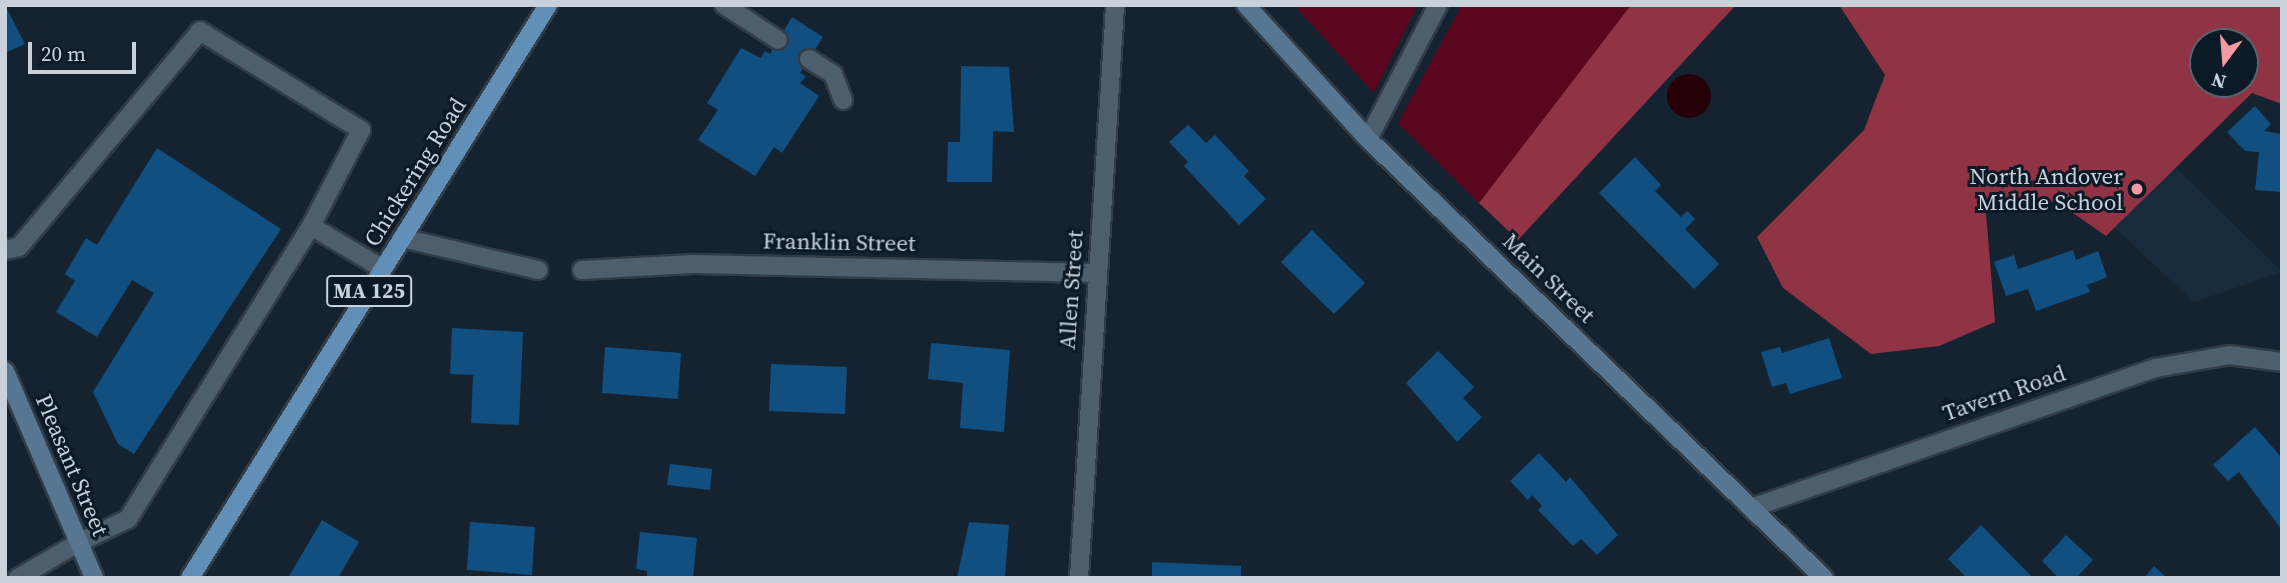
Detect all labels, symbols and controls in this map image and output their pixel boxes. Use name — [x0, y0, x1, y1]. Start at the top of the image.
scale bar — [32, 28, 140, 72]
north arrow — [2189, 28, 2259, 98]
text: 20 m — [41, 39, 86, 68]
text: N — [2209, 67, 2229, 96]
street label: Chickering Road — [358, 93, 472, 251]
place label: North Andover Middle School — [1969, 162, 2123, 216]
marker: North Andover Middle School — [2129, 181, 2145, 197]
street label: Franklin Street — [762, 227, 916, 257]
street label: Main Street — [1497, 227, 1601, 329]
street label: Allen Street — [1053, 229, 1089, 351]
road number: MA 125 — [325, 274, 413, 308]
street label: Tavern Road — [1939, 359, 2069, 427]
street label: Pleasant Street — [30, 390, 114, 540]

